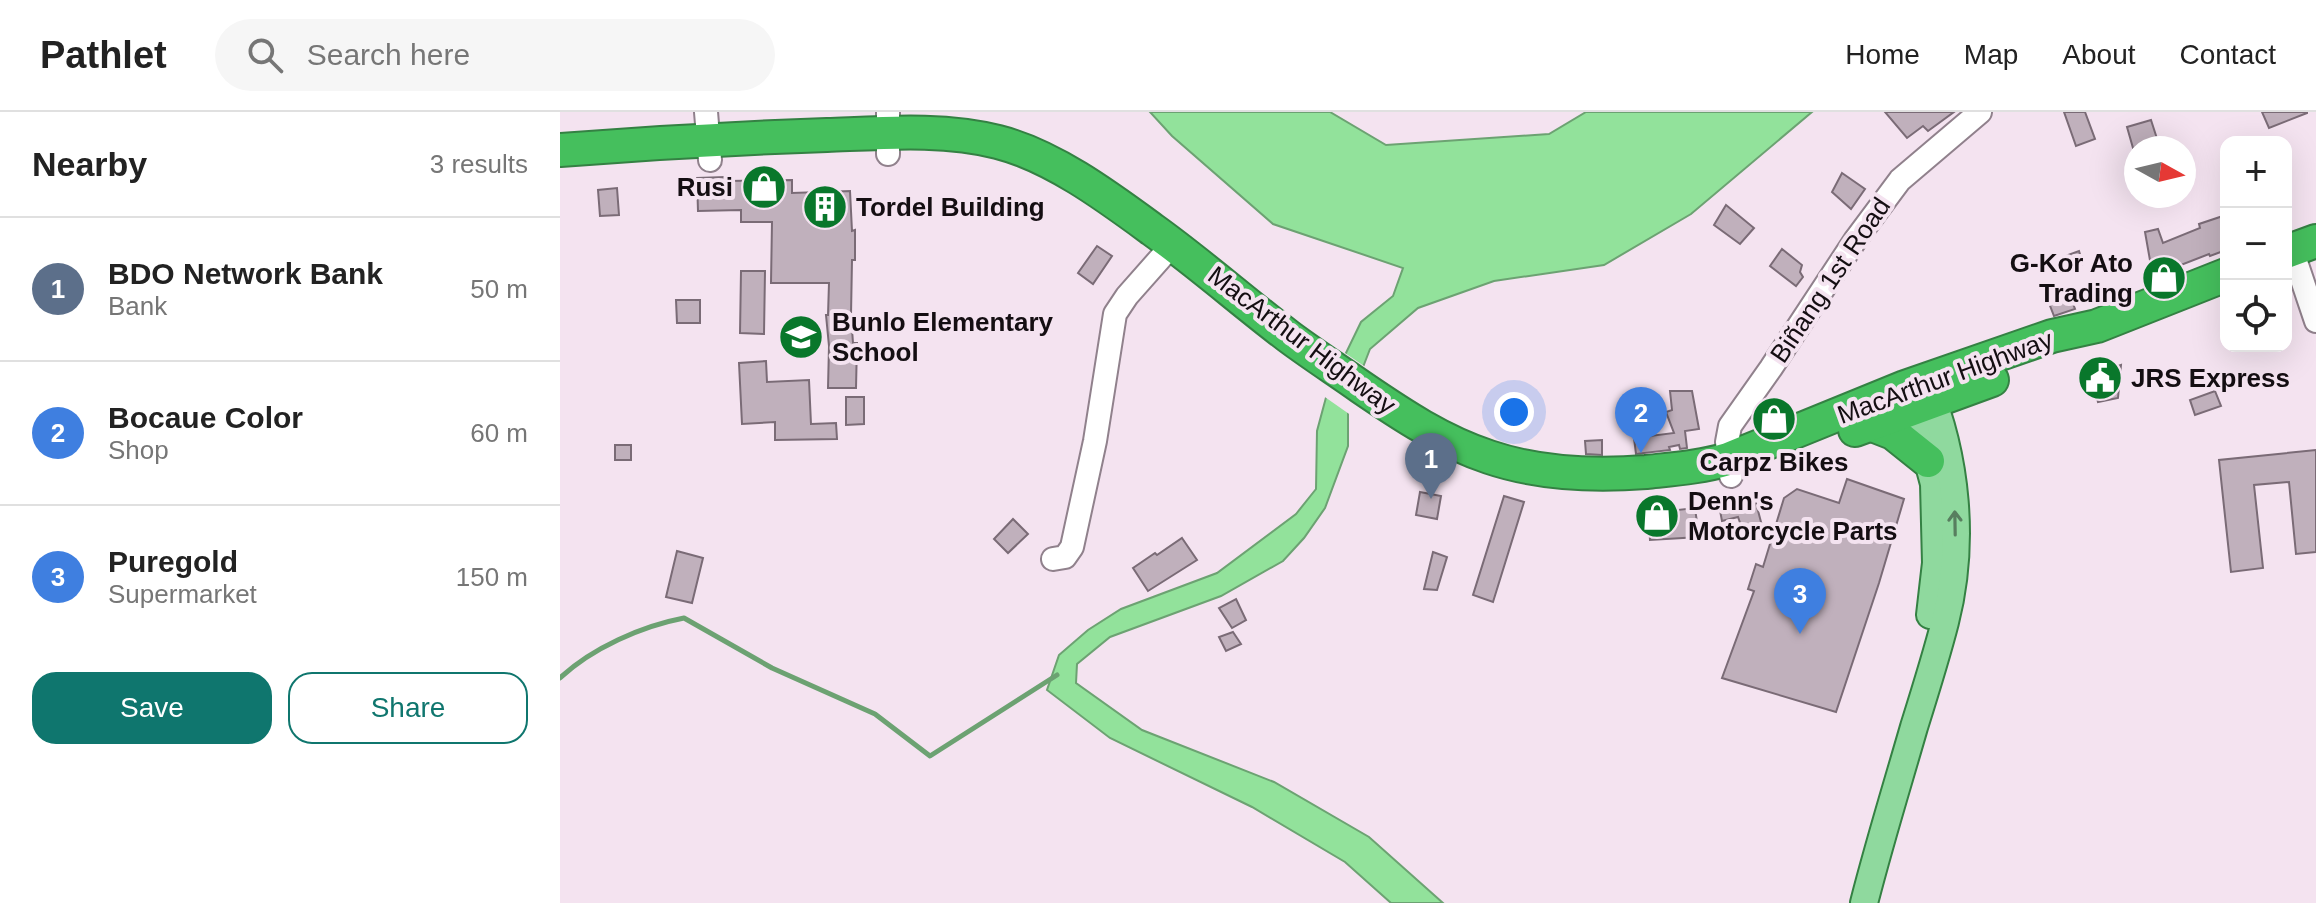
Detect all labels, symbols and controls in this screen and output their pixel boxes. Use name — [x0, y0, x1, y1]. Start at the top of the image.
search box — [215, 19, 775, 91]
icon: search — [243, 33, 287, 77]
text: Pathlet — [40, 34, 167, 76]
text: Search here — [307, 38, 470, 71]
text: Home — [1845, 39, 1920, 70]
text: Map — [1964, 39, 2018, 70]
text: About — [2062, 39, 2136, 70]
text: Contact — [2180, 39, 2276, 70]
north arrow — [2124, 136, 2196, 208]
map controls — [2220, 136, 2292, 352]
button: + — [2220, 136, 2292, 208]
text: Nearby — [32, 145, 147, 183]
text: 3 results — [430, 149, 528, 179]
shop icon: Rusi — [740, 163, 788, 211]
place label: Rusi — [677, 172, 733, 202]
building icon: Tordel Building — [801, 183, 849, 231]
place label: Tordel Building — [856, 192, 1045, 222]
street label: Biñang 1st Road — [1764, 192, 1896, 368]
button: − — [2220, 208, 2292, 280]
place label: G-Kor Ato Trading — [2010, 248, 2133, 308]
shop icon: G-Kor Ato Trading — [2140, 254, 2188, 302]
text: BDO Network Bank — [108, 257, 383, 290]
street label: MacArthur Highway — [1202, 260, 1402, 420]
text: 1 — [51, 274, 65, 304]
text: 50 m — [470, 274, 528, 304]
button: locate — [2220, 280, 2292, 352]
text: Bank — [108, 291, 167, 321]
place label: Bunlo Elementary School — [832, 307, 1054, 367]
school or university icon: Bunlo Elementary School — [777, 313, 825, 361]
street label: MacArthur Highway — [1833, 324, 2057, 430]
public building icon: JRS Express — [2076, 354, 2124, 402]
place label: JRS Express — [2131, 363, 2290, 393]
pin: 2 — [1615, 387, 1667, 453]
your location — [1494, 392, 1534, 432]
shop icon: Carpz Bikes — [1750, 395, 1798, 443]
text: Bocaue Color — [108, 401, 303, 434]
text: 2 — [51, 418, 65, 448]
text: 60 m — [470, 418, 528, 448]
pin: 1 — [1405, 433, 1457, 499]
text: Shop — [108, 435, 169, 465]
place label: Carpz Bikes — [1700, 447, 1848, 477]
place label: Denn's Motorcycle Parts — [1688, 486, 1898, 546]
shop icon: Denn's Motorcycle Parts — [1633, 492, 1681, 540]
one-way arrow — [1947, 510, 1963, 537]
text: Puregold — [108, 545, 238, 578]
text: 3 — [51, 562, 65, 592]
text: 150 m — [456, 562, 528, 592]
pin: 3 — [1774, 568, 1826, 634]
text: Supermarket — [108, 579, 257, 609]
button: Save — [32, 672, 272, 744]
button: Share — [288, 672, 528, 744]

